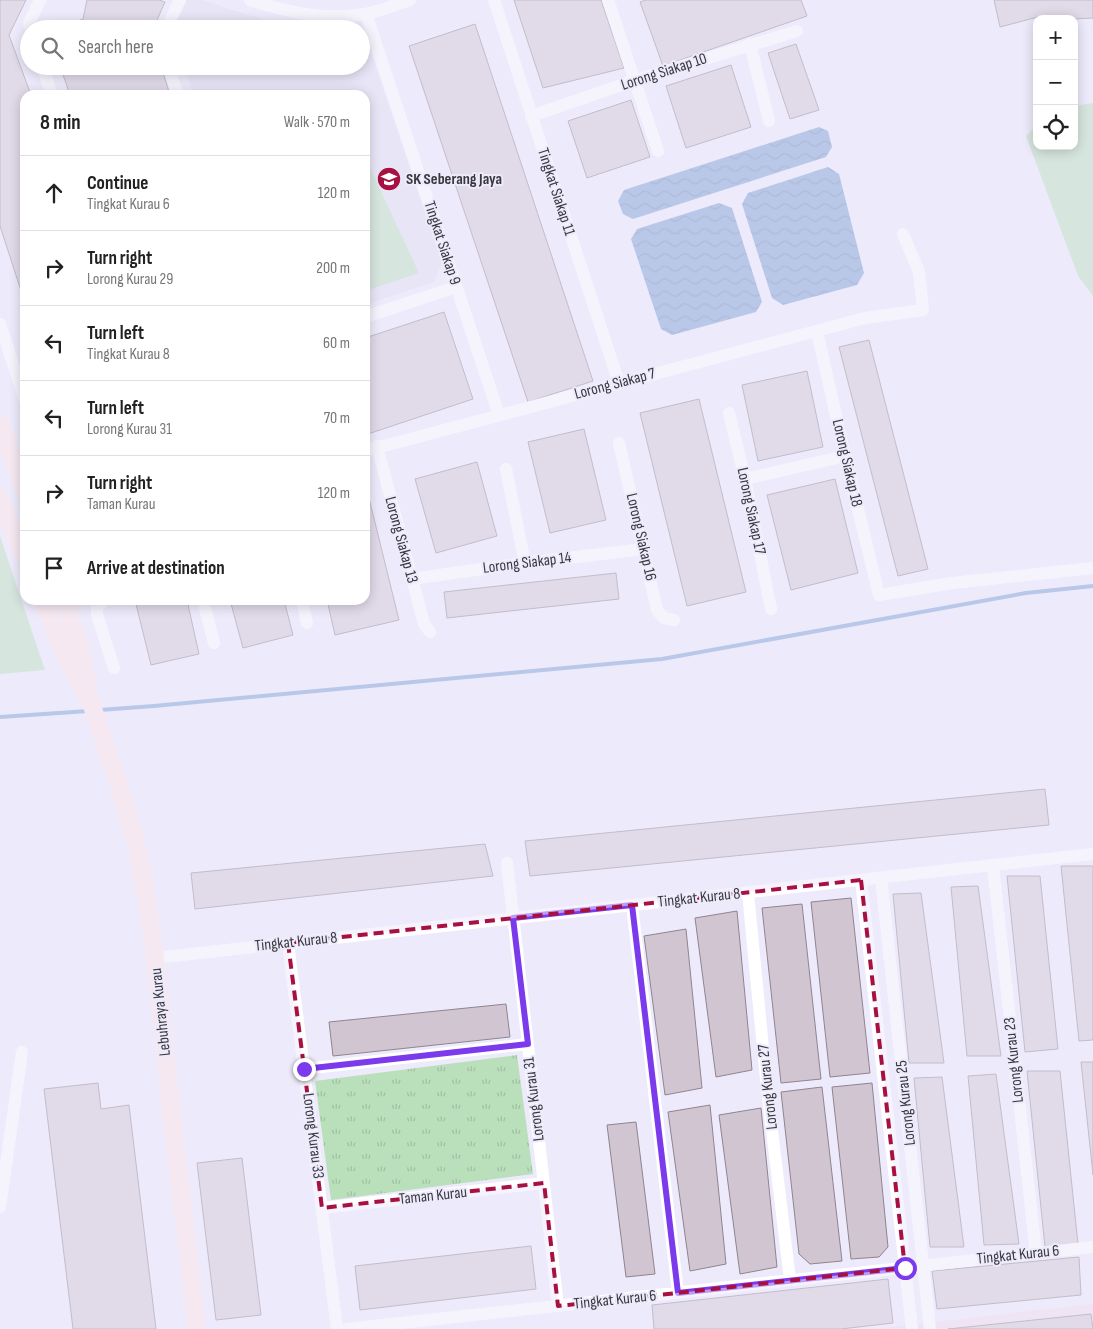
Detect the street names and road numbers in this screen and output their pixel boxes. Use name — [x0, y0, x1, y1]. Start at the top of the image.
street label: Lorong Siakap 10 — [619, 49, 709, 95]
street label: Tingkat Siakap 11 — [533, 146, 579, 239]
street label: Tingkat Siakap 9 — [420, 199, 464, 287]
street label: Lorong Siakap 7 — [572, 364, 658, 404]
street label: Lorong Siakap 18 — [828, 417, 866, 509]
street label: Lorong Siakap 17 — [733, 466, 770, 557]
street label: Lorong Siakap 16 — [622, 491, 660, 583]
street label: Lorong Siakap 13 — [380, 495, 422, 585]
street label: Lorong Siakap 14 — [482, 548, 573, 578]
street label: Tingkat Kurau 8 — [657, 884, 741, 912]
street label: Tingkat Kurau 8 — [254, 928, 338, 956]
street label: Lebuhraya Kurau — [147, 967, 175, 1057]
street label: Lorong Kurau 23 — [1000, 1016, 1028, 1104]
street label: Lorong Kurau 27 — [754, 1043, 782, 1131]
street label: Lorong Kurau 31 — [519, 1055, 549, 1142]
street label: Lorong Kurau 25 — [892, 1059, 920, 1147]
street label: Lorong Kurau 33 — [298, 1092, 328, 1180]
street label: Taman Kurau — [398, 1183, 468, 1209]
street label: Tingkat Kurau 6 — [976, 1241, 1060, 1269]
street label: Tingkat Kurau 6 — [573, 1286, 657, 1314]

